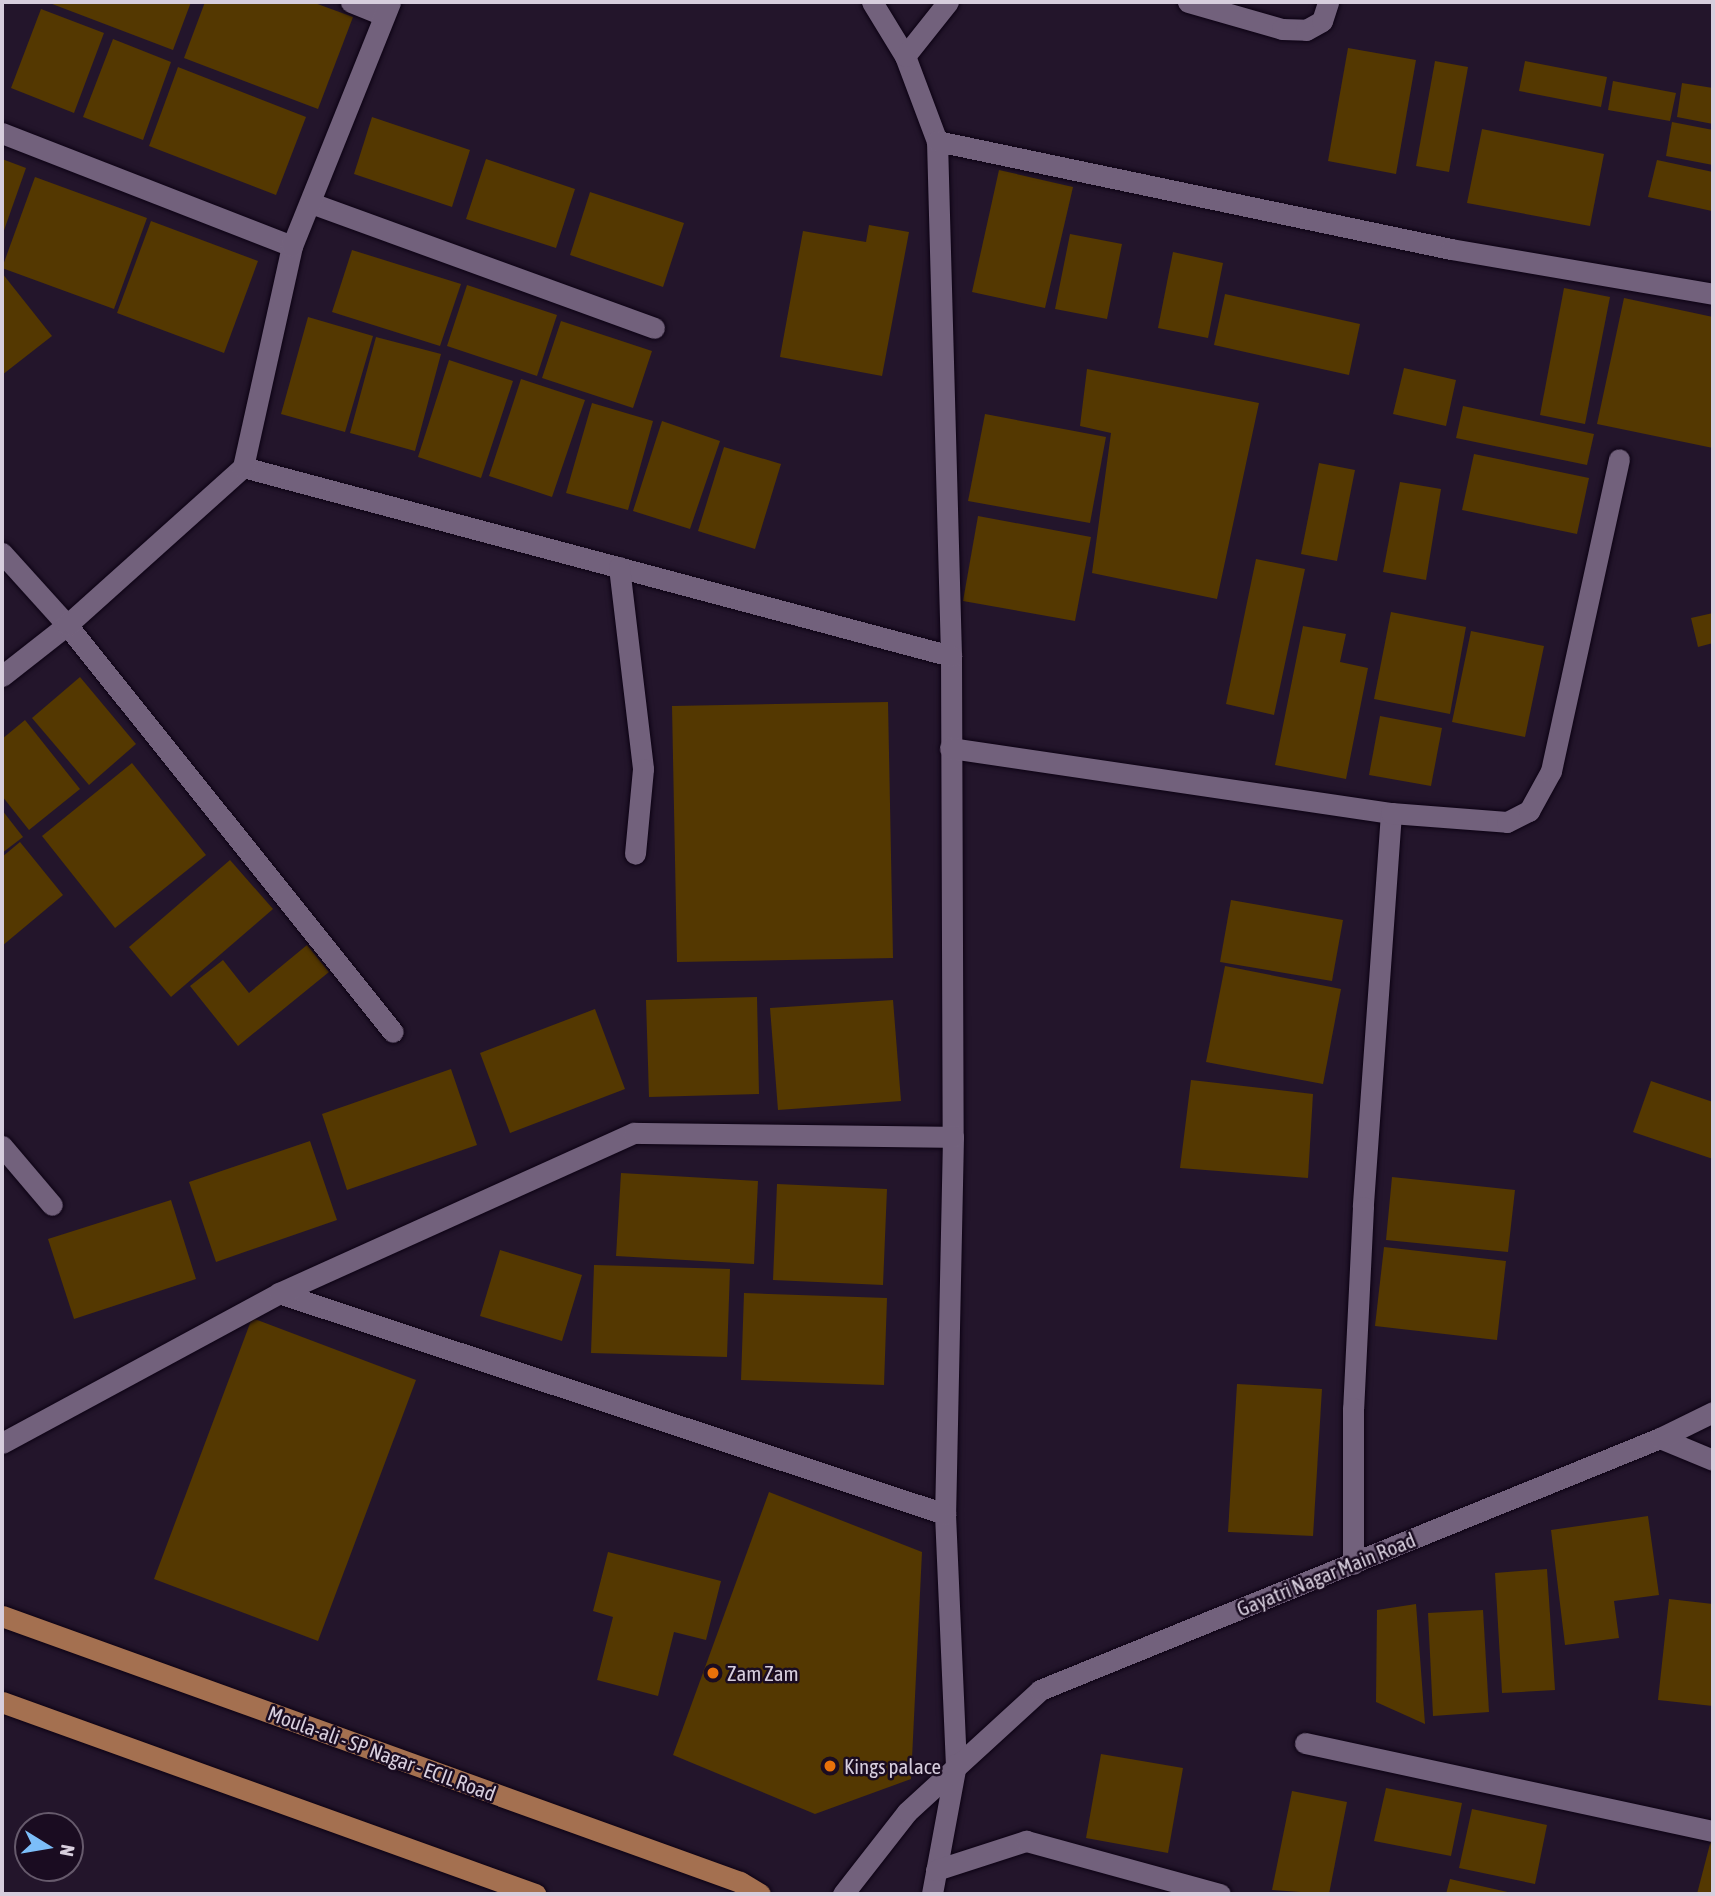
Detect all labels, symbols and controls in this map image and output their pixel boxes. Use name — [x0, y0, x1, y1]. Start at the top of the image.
street label: Gayatri Nagar Main Road — [1233, 1527, 1419, 1621]
place label: Zam Zam — [727, 1660, 799, 1686]
marker: Zam Zam — [705, 1665, 721, 1681]
street label: Moula-ali - SP Nagar - ECIL Road — [265, 1700, 499, 1806]
place label: Kings palace — [844, 1753, 941, 1779]
marker: Kings palace — [822, 1758, 838, 1774]
north arrow — [14, 1812, 84, 1882]
text: N — [56, 1843, 80, 1858]

